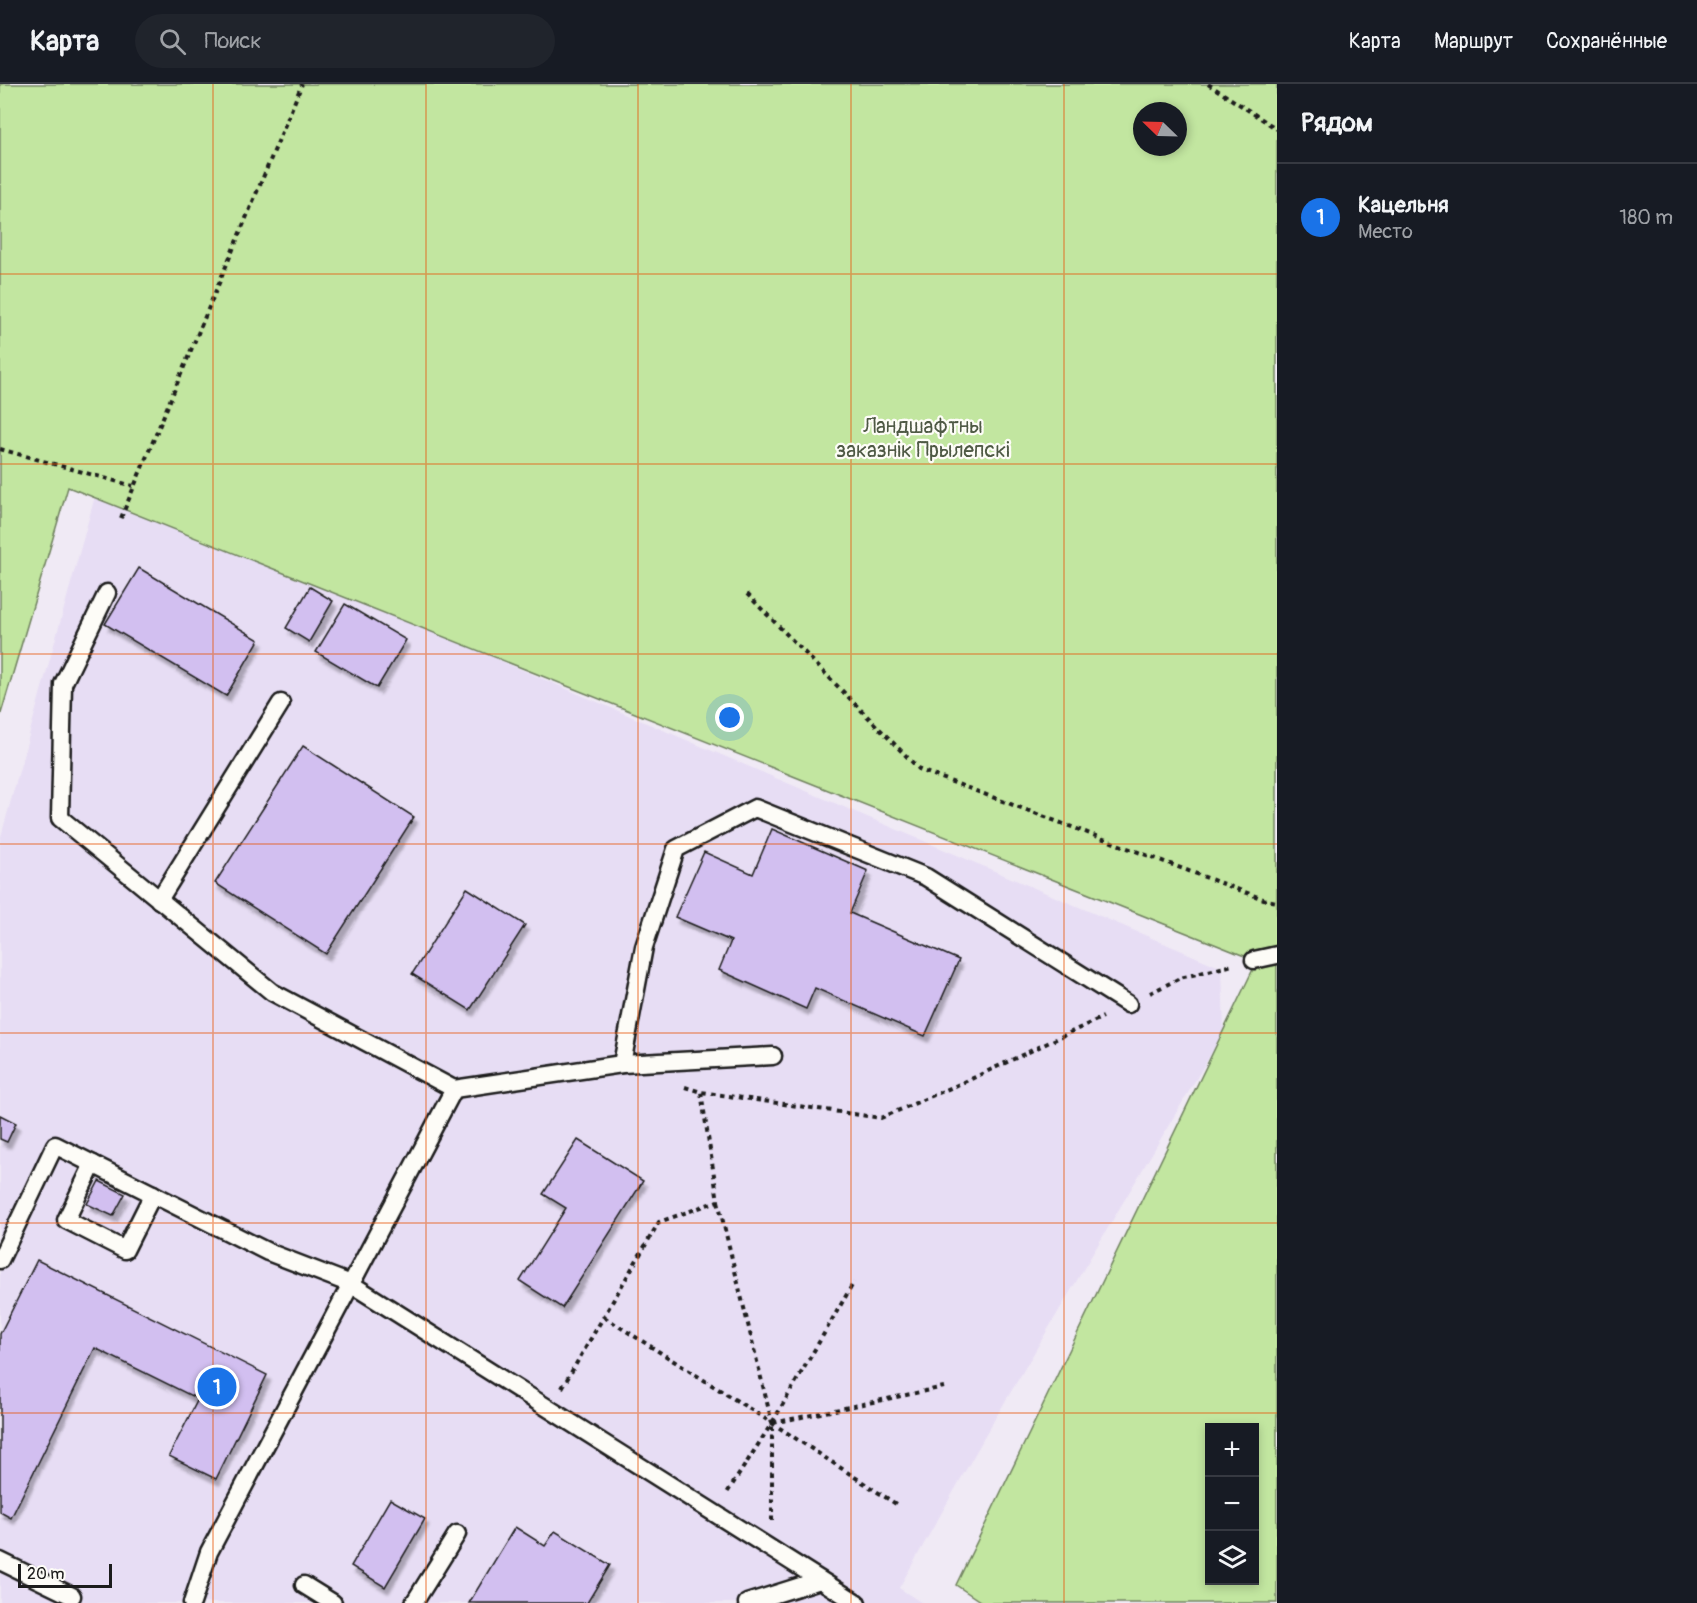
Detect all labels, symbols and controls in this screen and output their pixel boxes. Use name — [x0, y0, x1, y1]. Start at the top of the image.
search box — [135, 14, 555, 68]
text: Карта — [30, 24, 99, 59]
icon: search — [156, 25, 189, 58]
text: Поиск — [204, 27, 262, 55]
text: Карта — [1349, 28, 1401, 55]
text: Маршрут — [1434, 28, 1513, 55]
text: Сохранённые — [1546, 28, 1667, 55]
north arrow — [1133, 102, 1187, 156]
text: Рядом — [1301, 107, 1373, 139]
text: Кацельня — [1358, 191, 1449, 219]
text: 1 — [1317, 205, 1324, 230]
text: 180 m — [1619, 205, 1673, 230]
text: Место — [1358, 219, 1413, 244]
park label: Ландшафтны заказнік Прылепскі — [836, 413, 1010, 464]
your location — [715, 703, 744, 732]
pin: 1 — [198, 1364, 236, 1410]
map controls — [1205, 1423, 1259, 1585]
button: + — [1205, 1423, 1259, 1477]
button: − — [1205, 1477, 1259, 1531]
button: layers — [1205, 1531, 1259, 1585]
scale bar — [18, 1561, 112, 1588]
text: 20 m — [27, 1564, 65, 1584]

